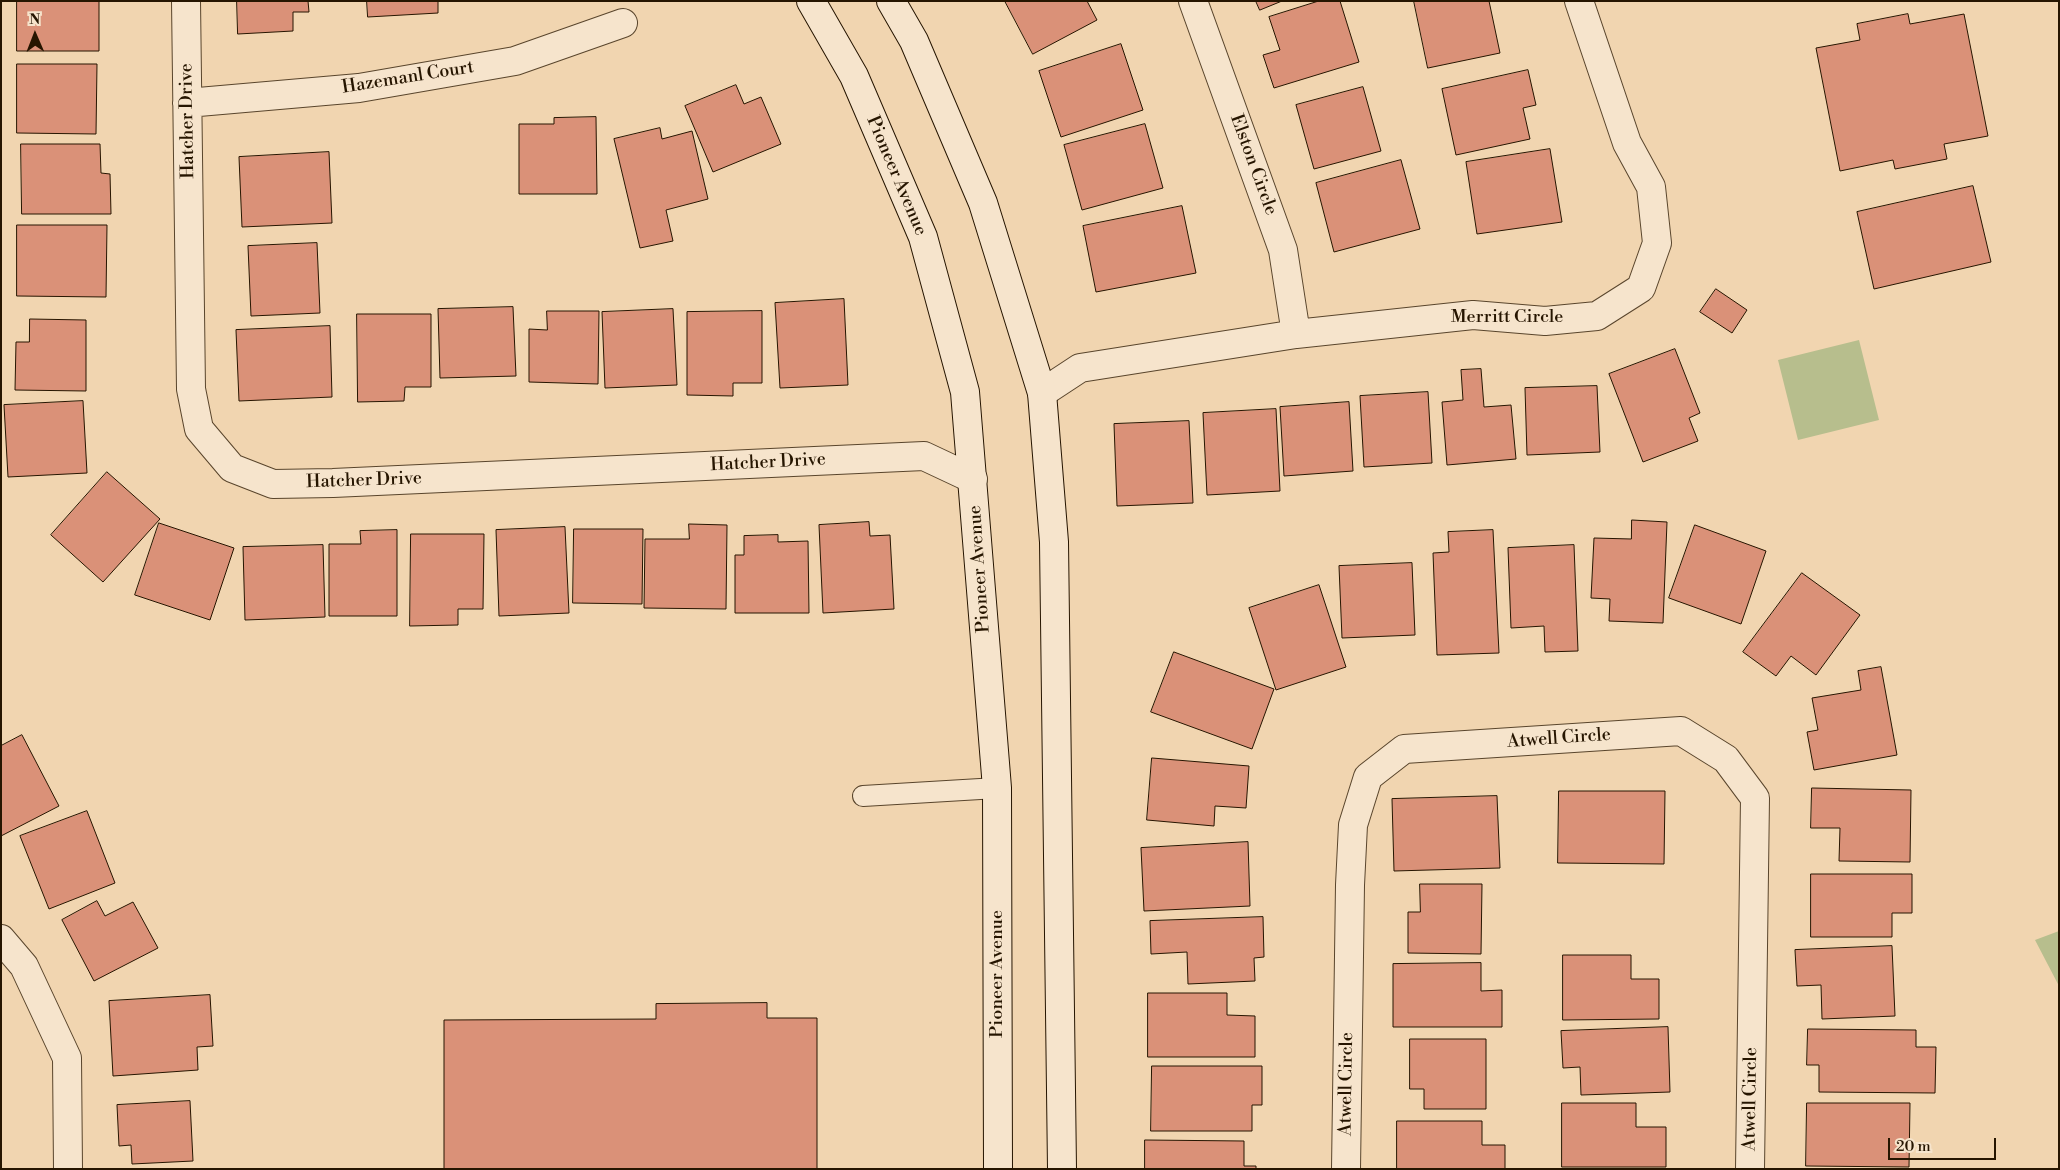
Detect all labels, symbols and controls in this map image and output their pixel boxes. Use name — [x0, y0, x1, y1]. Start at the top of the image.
north arrow — [10, 10, 60, 60]
text: N — [29, 11, 40, 29]
street label: Hazemanl Court — [340, 57, 476, 99]
street label: Hatcher Drive — [176, 63, 200, 179]
street label: Elston Circle — [1225, 112, 1281, 218]
street label: Pioneer Avenue — [861, 113, 931, 239]
street label: Merritt Circle — [1451, 307, 1563, 329]
street label: Hatcher Drive — [710, 449, 826, 477]
street label: Hatcher Drive — [306, 468, 422, 494]
street label: Pioneer Avenue — [965, 504, 995, 634]
street label: Atwell Circle — [1507, 725, 1611, 753]
street label: Pioneer Avenue — [987, 910, 1009, 1038]
street label: Atwell Circle — [1335, 1032, 1359, 1136]
street label: Atwell Circle — [1739, 1047, 1763, 1151]
scale bar — [1890, 1128, 1998, 1160]
text: 20 m — [1896, 1137, 1931, 1156]

